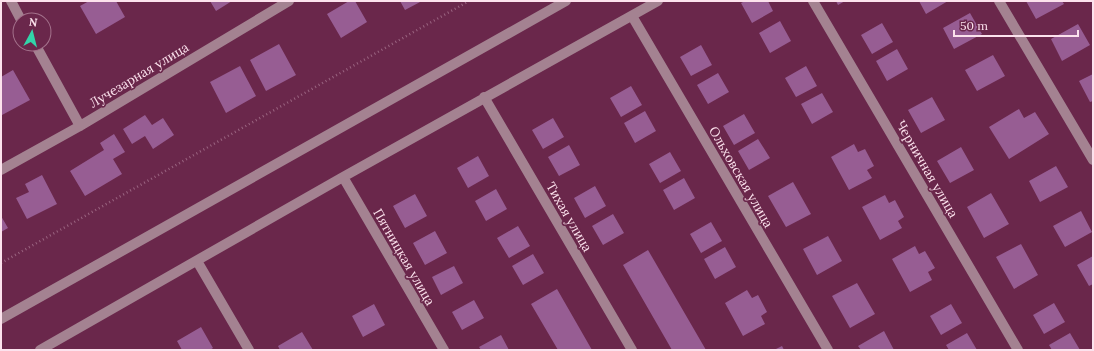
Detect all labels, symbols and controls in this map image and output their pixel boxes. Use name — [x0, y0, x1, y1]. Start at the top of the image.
north arrow — [12, 12, 52, 52]
scale bar — [954, 12, 1078, 38]
text: N — [28, 15, 39, 30]
text: 50 m — [960, 18, 988, 33]
street label: Лучезарная улица — [86, 38, 192, 111]
street label: Черничная улица — [892, 117, 962, 221]
street label: Ольховская улица — [705, 123, 777, 231]
street label: Тихая улица — [542, 179, 596, 255]
street label: Пятницкая улица — [369, 205, 439, 309]

